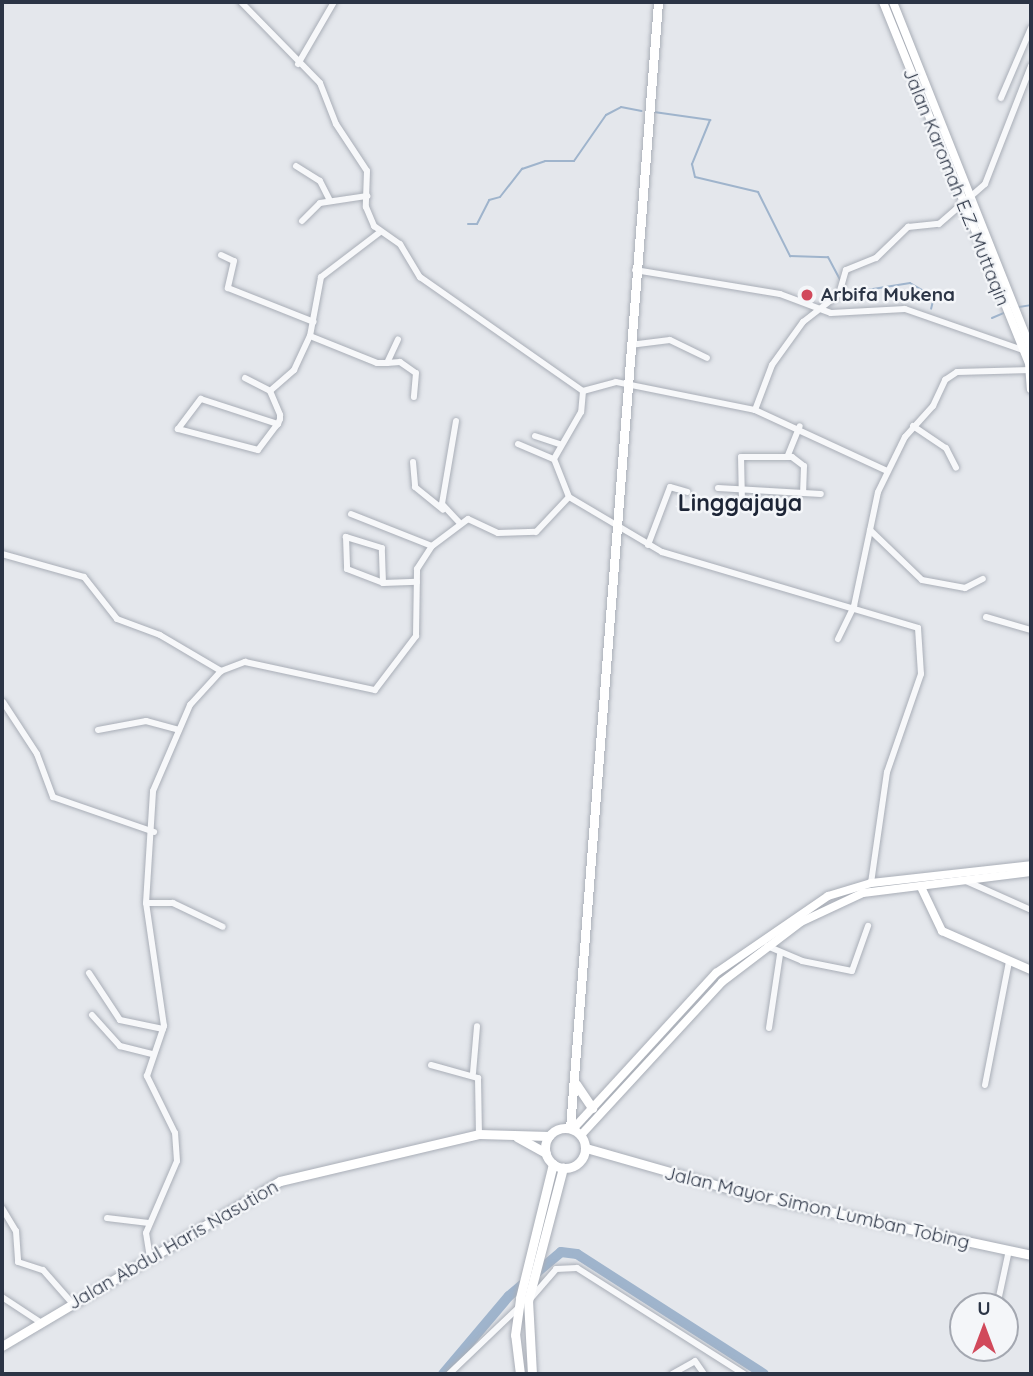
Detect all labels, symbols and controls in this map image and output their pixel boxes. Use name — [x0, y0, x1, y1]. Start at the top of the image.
street label: Jalan Karomah E.Z. Muttaqin — [898, 65, 1014, 309]
place label: Arbifa Mukena — [821, 284, 955, 306]
marker: Arbifa Mukena — [799, 287, 815, 303]
district label: Linggajaya — [678, 489, 802, 517]
street label: Jalan Mayor Simon Lumban Tobing — [662, 1162, 972, 1254]
street label: Jalan Abdul Haris Nasution — [64, 1175, 282, 1315]
north arrow — [949, 1292, 1019, 1362]
text: U — [977, 1296, 991, 1320]

